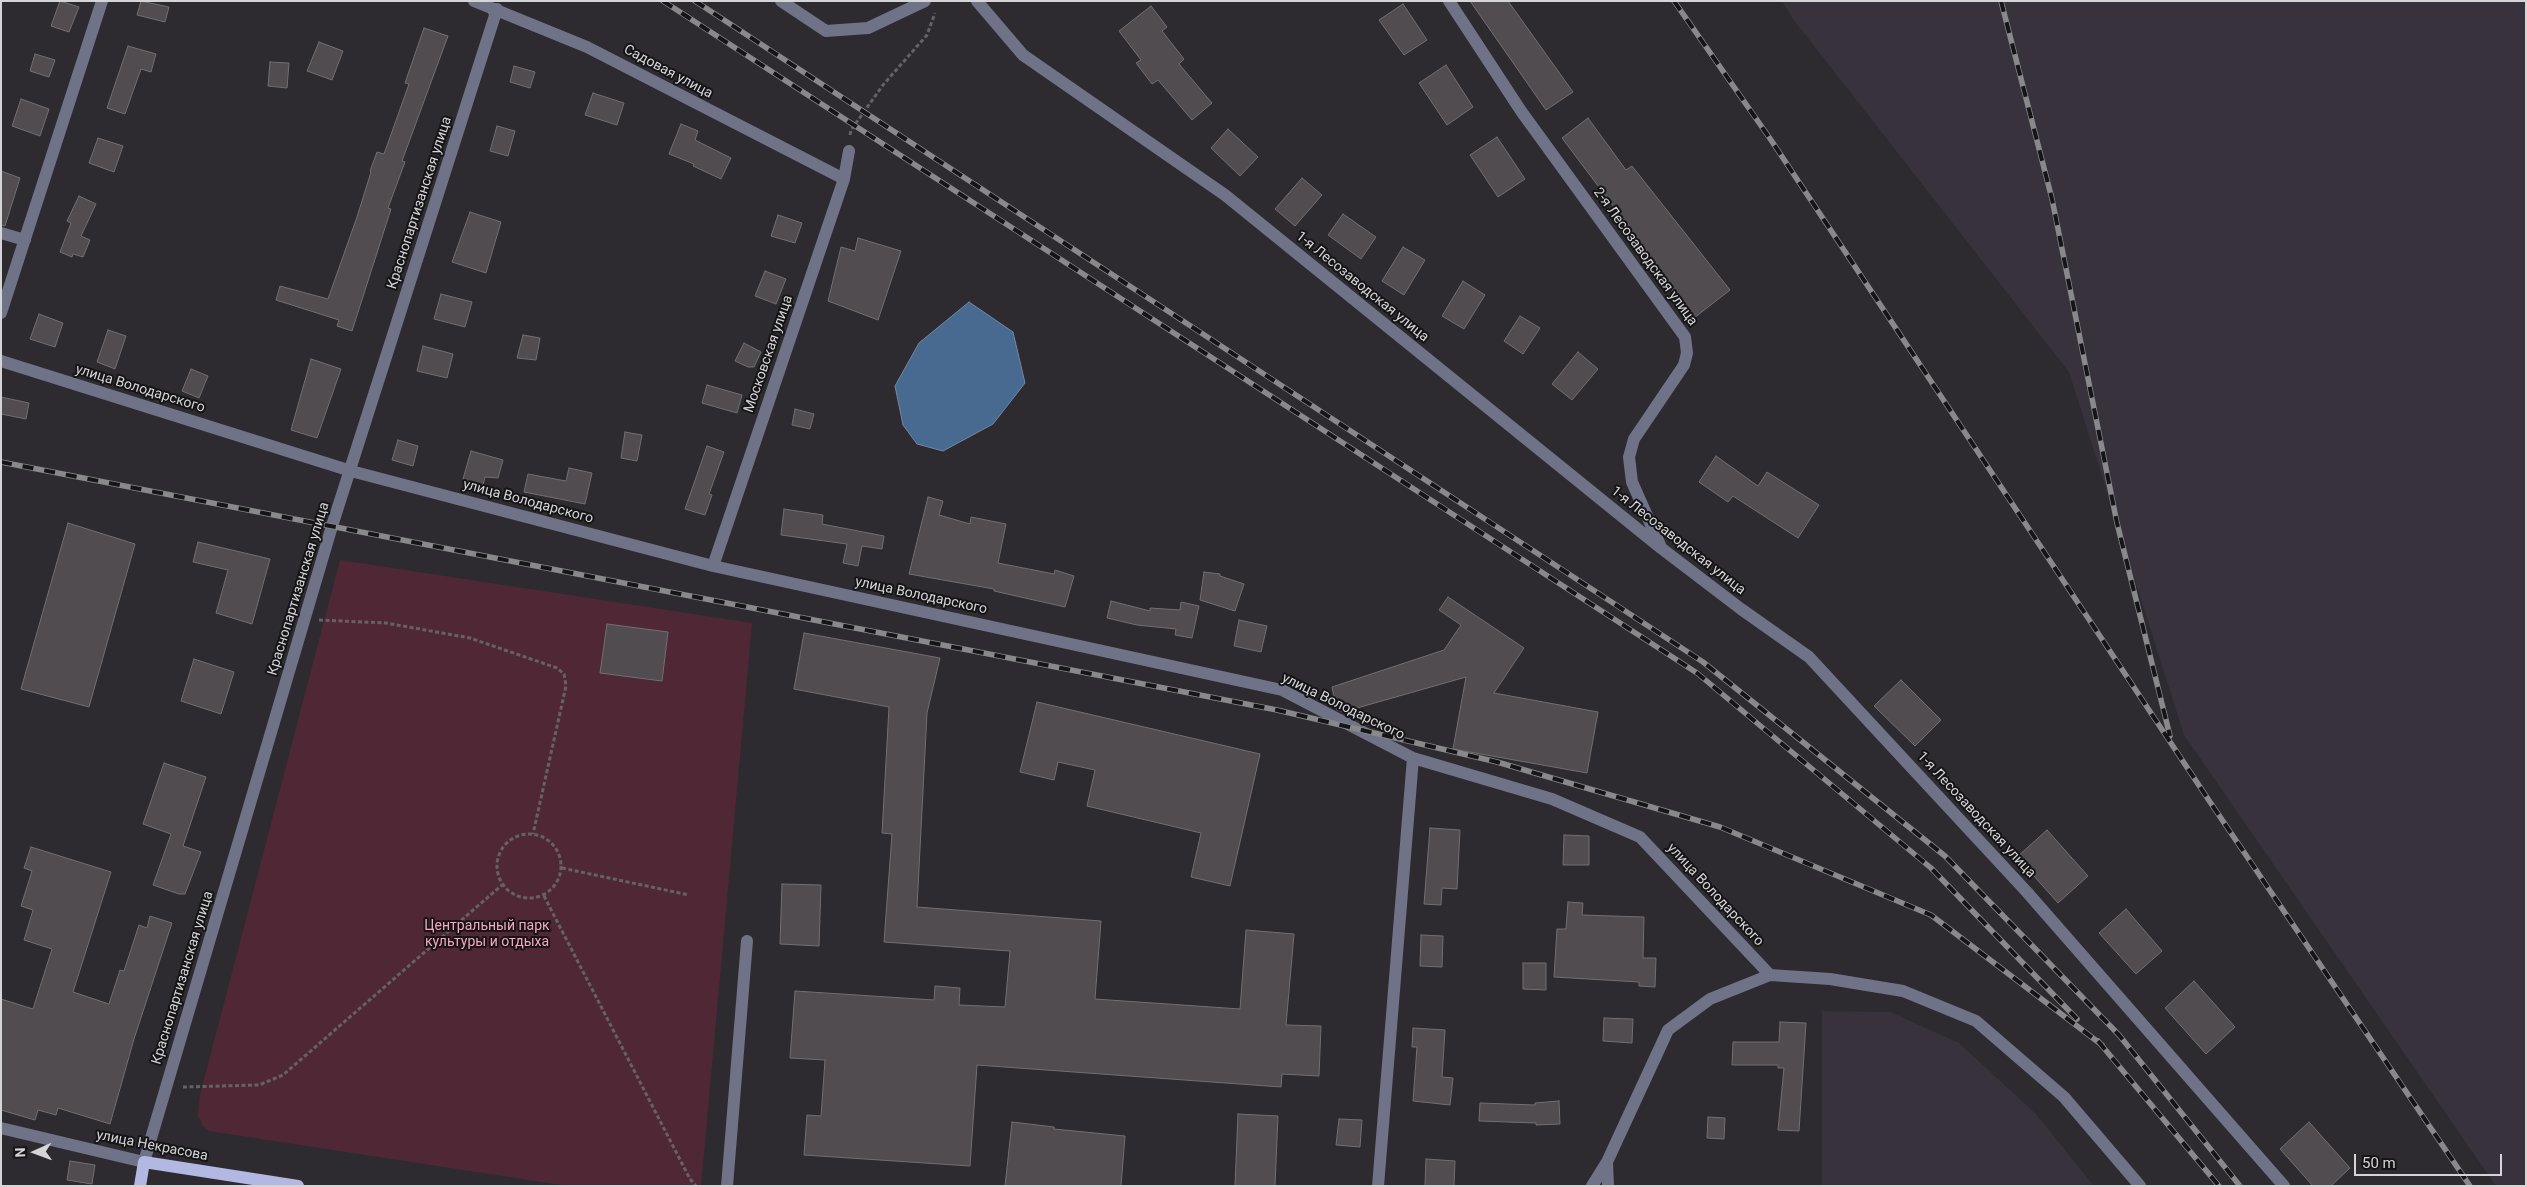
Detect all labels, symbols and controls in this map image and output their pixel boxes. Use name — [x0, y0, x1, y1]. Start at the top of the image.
street label: Садовая улица — [621, 41, 715, 103]
street label: Краснопартизанская улица — [384, 115, 456, 291]
street label: 2-я Лесозаводская улица — [1589, 185, 1701, 329]
street label: 1-я Лесозаводская улица — [1292, 228, 1432, 346]
street label: Московская улица — [741, 293, 797, 415]
street label: улица Володарского — [73, 361, 207, 417]
street label: улица Володарского — [461, 476, 595, 528]
street label: 1-я Лесозаводская улица — [1607, 483, 1749, 599]
street label: Краснопартизанская улица — [265, 500, 333, 678]
street label: улица Володарского — [853, 574, 989, 618]
street label: улица Володарского — [1279, 670, 1407, 744]
street label: 1-я Лесозаводская улица — [1913, 748, 2039, 882]
street label: улица Володарского — [1663, 840, 1767, 950]
street label: Краснопартизанская улица — [149, 889, 217, 1067]
park label: Центральный парк культуры и отдыха — [424, 918, 550, 950]
north arrow — [10, 1127, 60, 1177]
street label: улица Некрасова — [95, 1127, 209, 1165]
scale bar — [2357, 1144, 2504, 1176]
text: N — [12, 1147, 28, 1158]
text: 50 m — [2362, 1154, 2396, 1172]

